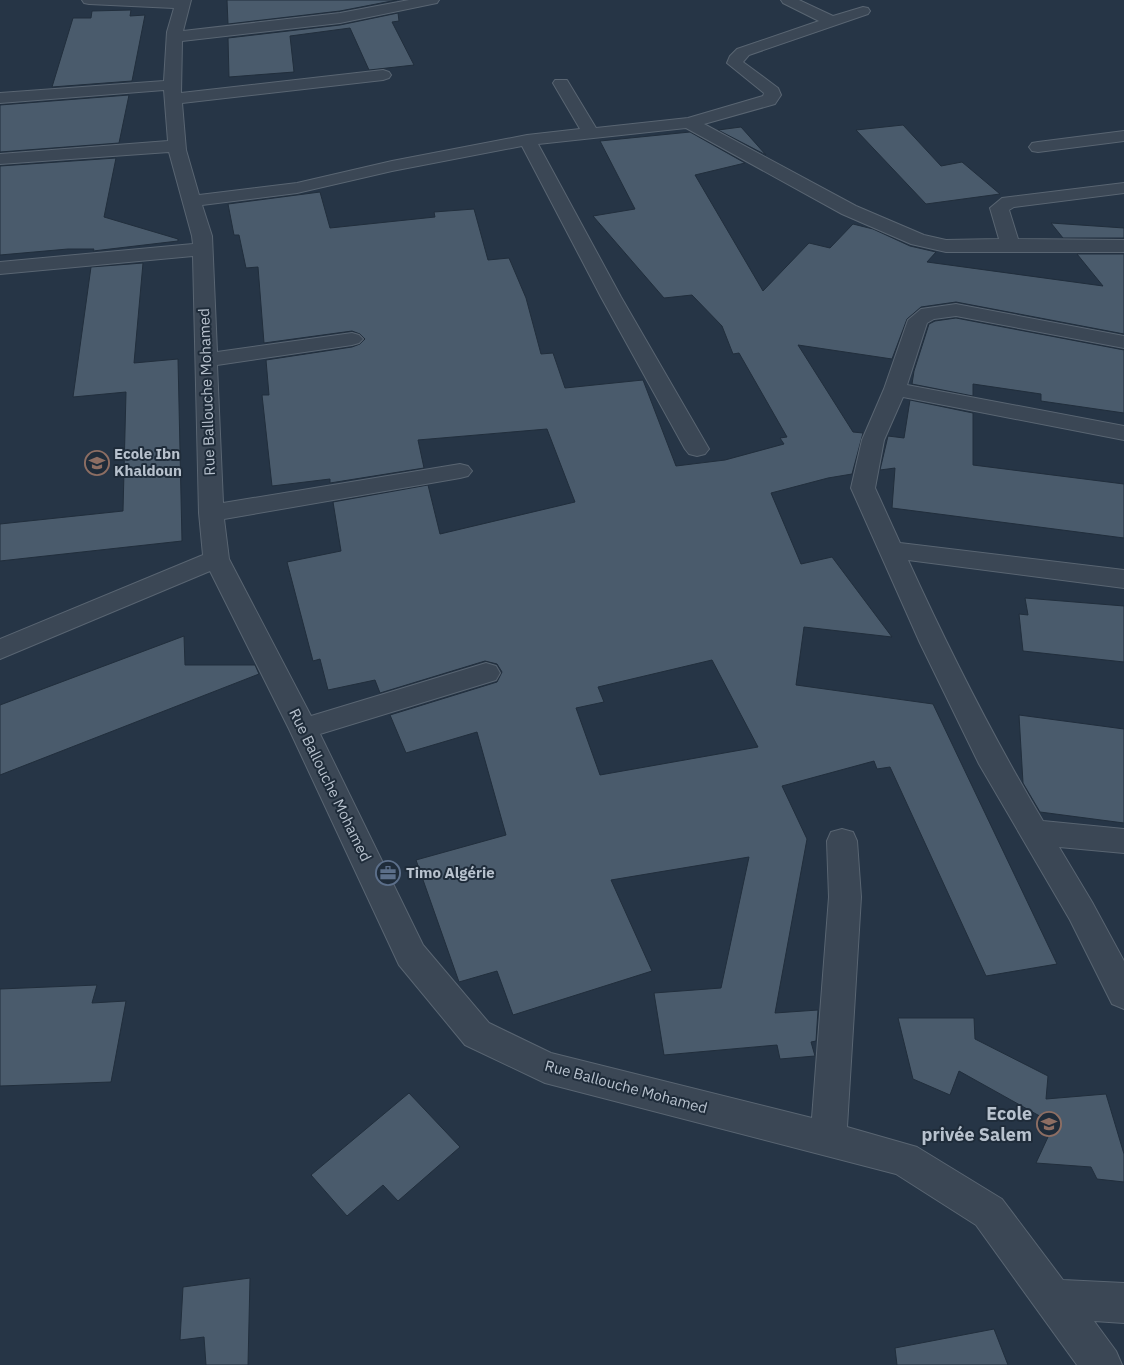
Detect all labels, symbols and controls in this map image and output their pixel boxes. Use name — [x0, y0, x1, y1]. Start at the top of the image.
street label: Rue Ballouche Mohamed — [194, 308, 219, 476]
place label: Ecole Ibn Khaldoun — [114, 444, 182, 480]
school or university icon: Ecole Ibn Khaldoun — [84, 450, 110, 476]
street label: Rue Ballouche Mohamed — [285, 705, 376, 864]
office icon: Timo Algérie — [375, 860, 401, 886]
place label: Timo Algérie — [406, 863, 495, 882]
street label: Rue Ballouche Mohamed — [543, 1056, 710, 1117]
place label: Ecole privée Salem — [921, 1102, 1032, 1146]
school or university icon: Ecole privée Salem — [1036, 1111, 1062, 1137]

